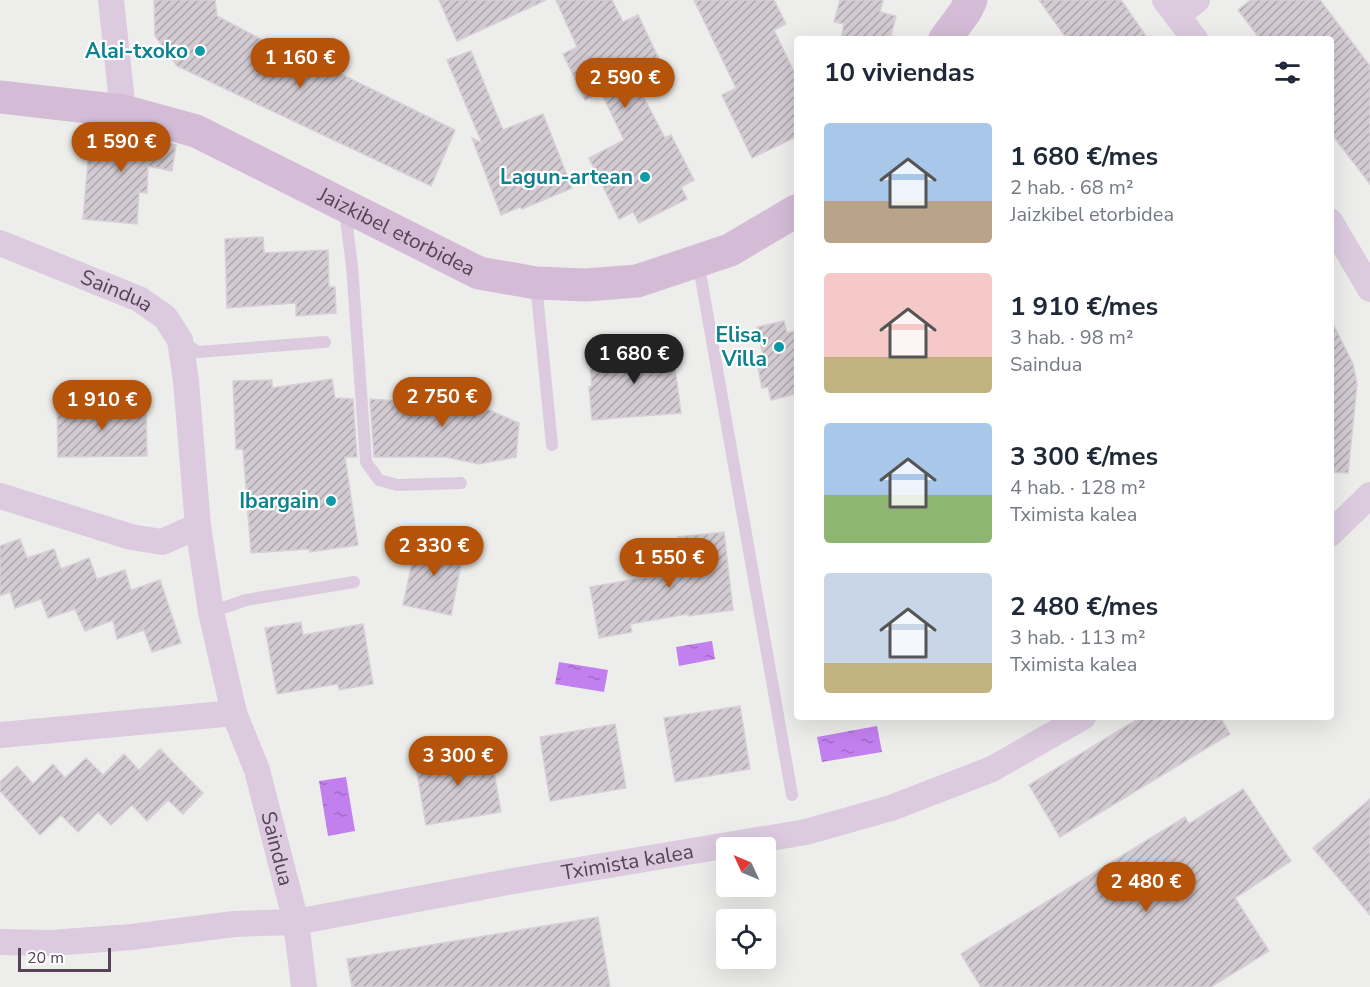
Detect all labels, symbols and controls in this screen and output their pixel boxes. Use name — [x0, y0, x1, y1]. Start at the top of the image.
place label: Alai-txoko — [85, 37, 188, 65]
pin: 1 160 € — [245, 38, 355, 89]
marker: Alai-txoko — [193, 44, 207, 58]
text: 1 160 € — [265, 44, 335, 71]
text: 10 viviendas — [824, 55, 975, 90]
icon: filters — [1271, 56, 1304, 89]
pin: 2 590 € — [570, 58, 680, 109]
text: 2 590 € — [590, 64, 660, 91]
pin: 1 590 € — [66, 122, 176, 173]
text: 1 590 € — [86, 128, 156, 155]
text: 1 680 €/mes — [1010, 139, 1158, 174]
icon: home — [872, 147, 944, 219]
place label: Lagun-artean — [500, 163, 633, 191]
marker: Lagun-artean — [638, 170, 652, 184]
text: 2 hab. · 68 m² — [1010, 174, 1134, 201]
street label: Jaizkibel etorbidea — [312, 180, 480, 283]
text: Jaizkibel etorbidea — [1010, 201, 1174, 228]
street label: Saindua — [76, 263, 159, 319]
text: 1 910 €/mes — [1010, 289, 1158, 324]
icon: home — [872, 297, 944, 369]
place label: Elisa, Villa — [715, 321, 767, 373]
text: 3 hab. · 98 m² — [1010, 324, 1134, 351]
pin: 1 680 € — [579, 334, 689, 385]
text: 1 680 € — [599, 340, 669, 367]
marker: Elisa, Villa — [772, 340, 786, 354]
text: Saindua — [1010, 351, 1082, 378]
pin: 2 750 € — [387, 377, 497, 428]
pin: 1 910 € — [47, 380, 157, 431]
text: 2 750 € — [407, 383, 477, 410]
text: 1 910 € — [67, 386, 137, 413]
text: 3 300 €/mes — [1010, 439, 1158, 474]
icon: home — [872, 447, 944, 519]
text: 4 hab. · 128 m² — [1010, 474, 1146, 501]
place label: Ibargain — [239, 487, 319, 515]
marker: Ibargain — [324, 494, 338, 508]
text: Tximista kalea — [1010, 501, 1137, 528]
pin: 2 330 € — [379, 526, 489, 577]
text: 2 330 € — [399, 532, 469, 559]
pin: 1 550 € — [614, 538, 724, 589]
text: 1 550 € — [634, 544, 704, 571]
text: 2 480 €/mes — [1010, 589, 1158, 624]
icon: home — [872, 597, 944, 669]
text: 3 hab. · 113 m² — [1010, 624, 1146, 651]
text: Tximista kalea — [1010, 651, 1137, 678]
pin: 3 300 € — [403, 736, 513, 787]
text: 3 300 € — [423, 742, 493, 769]
street label: Saindua — [254, 808, 300, 889]
street label: Tximista kalea — [559, 837, 696, 887]
north arrow — [716, 837, 776, 897]
map controls — [716, 837, 776, 969]
pin: 2 480 € — [1091, 862, 1201, 913]
text: 2 480 € — [1111, 868, 1181, 895]
button: locate — [716, 909, 776, 969]
scale bar — [18, 945, 111, 972]
text: 20 m — [27, 947, 64, 969]

